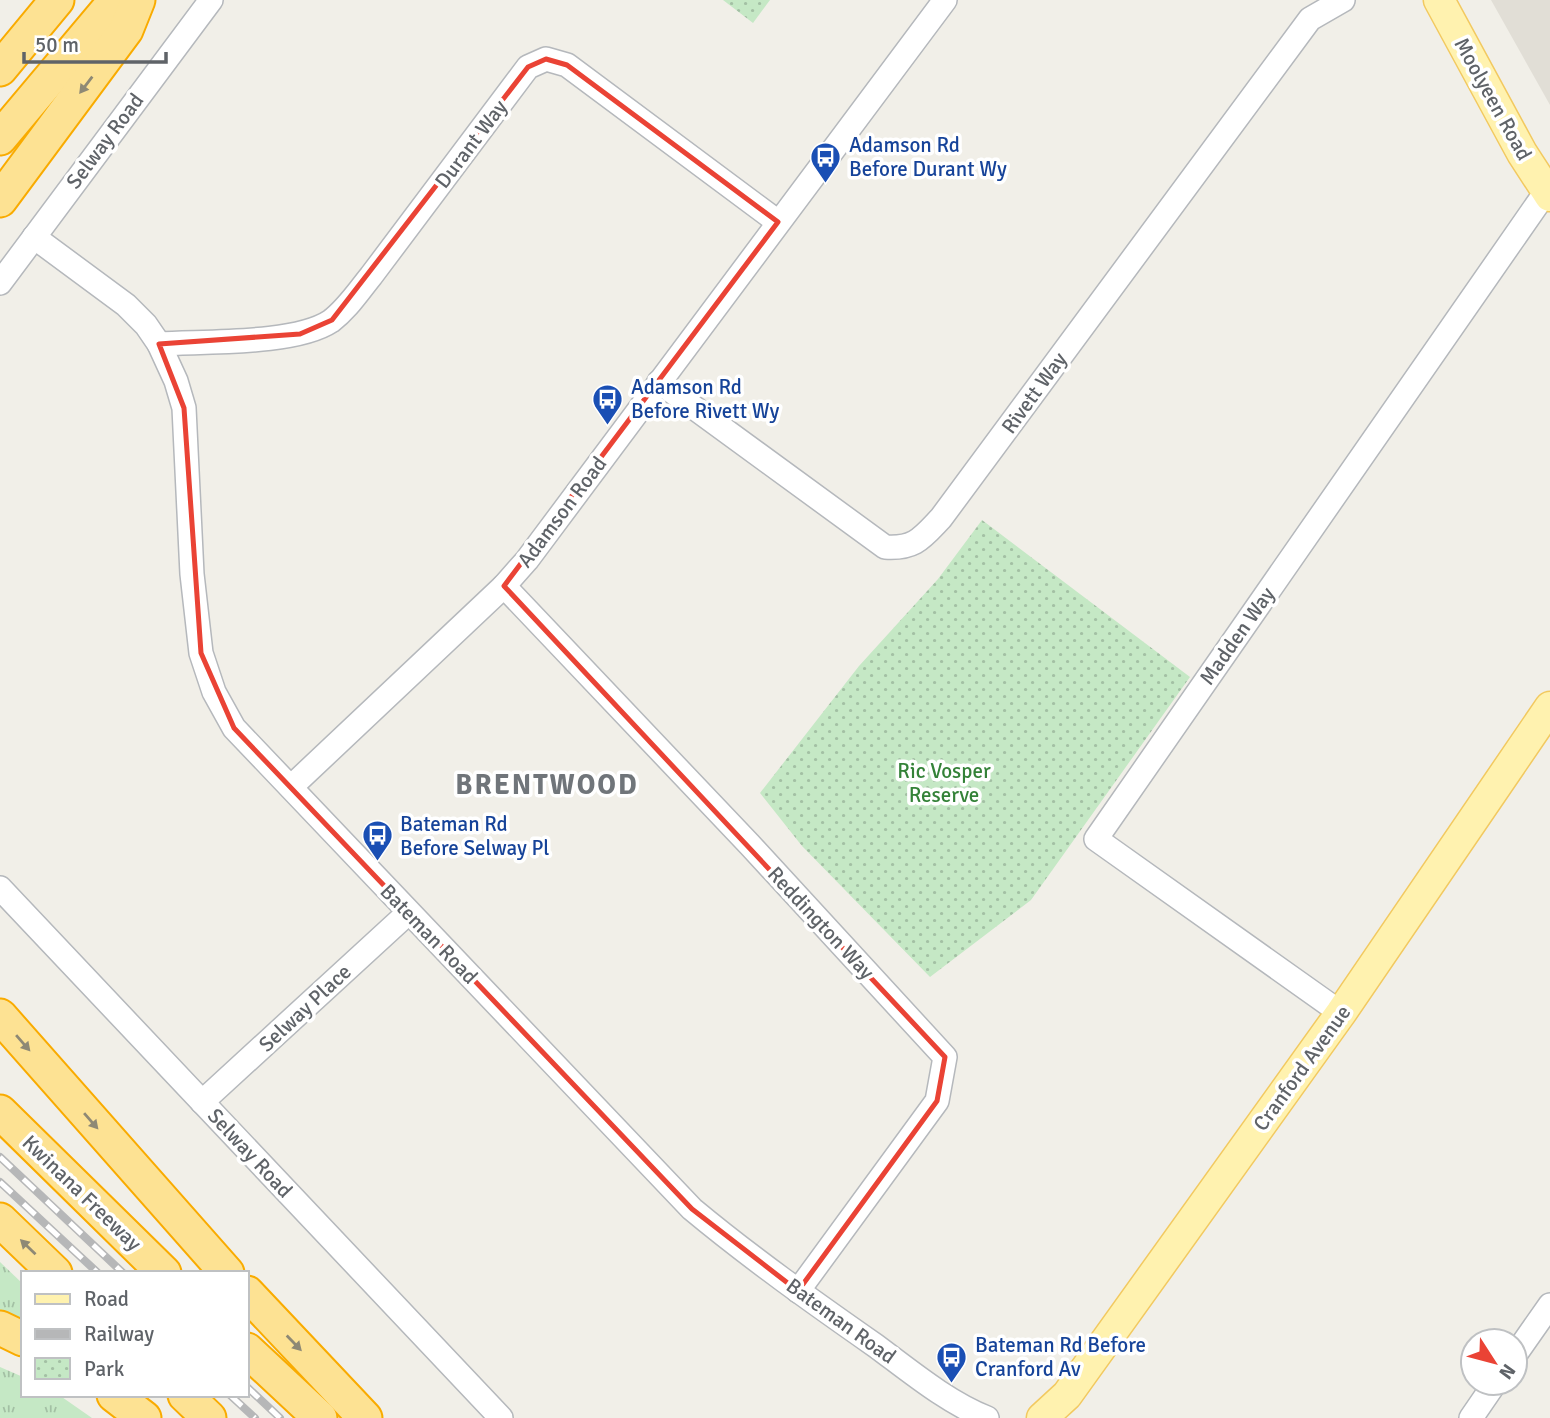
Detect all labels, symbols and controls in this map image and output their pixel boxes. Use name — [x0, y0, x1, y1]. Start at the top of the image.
scale bar — [24, 21, 166, 65]
text: 50 m — [35, 32, 79, 58]
street label: Moolyeen Road — [1449, 33, 1537, 165]
one-way arrow — [78, 75, 93, 93]
street label: Selway Road — [61, 88, 149, 194]
street label: Durant Way — [429, 94, 513, 193]
place label: Adamson Rd Before Durant Wy — [849, 132, 1007, 182]
bus stop icon: Adamson Rd Before Durant Wy — [809, 140, 843, 184]
street label: Rivett Way — [996, 347, 1072, 439]
place label: Adamson Rd Before Rivett Wy — [631, 374, 779, 424]
bus stop icon: Adamson Rd Before Rivett Wy — [591, 382, 625, 426]
street label: Adamson Road — [512, 451, 612, 573]
street label: Madden Way — [1194, 582, 1280, 690]
park label: Ric Vosper Reserve — [897, 758, 991, 808]
district label: BRENTWOOD — [455, 768, 639, 802]
place label: Bateman Rd Before Selway Pl — [400, 811, 549, 861]
bus stop icon: Bateman Rd Before Selway Pl — [360, 819, 394, 863]
street label: Reddington Way — [762, 861, 880, 985]
street label: Bateman Road — [375, 878, 483, 990]
street label: Selway Place — [253, 959, 357, 1057]
street label: Cranford Avenue — [1248, 1000, 1356, 1136]
one-way arrow — [15, 1034, 31, 1052]
street label: Selway Road — [202, 1103, 298, 1203]
one-way arrow — [83, 1112, 98, 1129]
street label: Kwinana Freeway — [17, 1130, 147, 1257]
one-way arrow — [19, 1238, 36, 1255]
legend — [21, 1271, 248, 1397]
street label: Bateman Road — [781, 1273, 901, 1369]
text: Road — [84, 1286, 129, 1312]
text: Railway — [84, 1321, 154, 1347]
north arrow — [1459, 1327, 1529, 1397]
place label: Bateman Rd Before Cranford Av — [975, 1332, 1146, 1382]
one-way arrow — [285, 1334, 302, 1350]
bus stop icon: Bateman Rd Before Cranford Av — [935, 1340, 969, 1384]
text: Park — [84, 1356, 125, 1382]
text: N — [1493, 1359, 1521, 1384]

